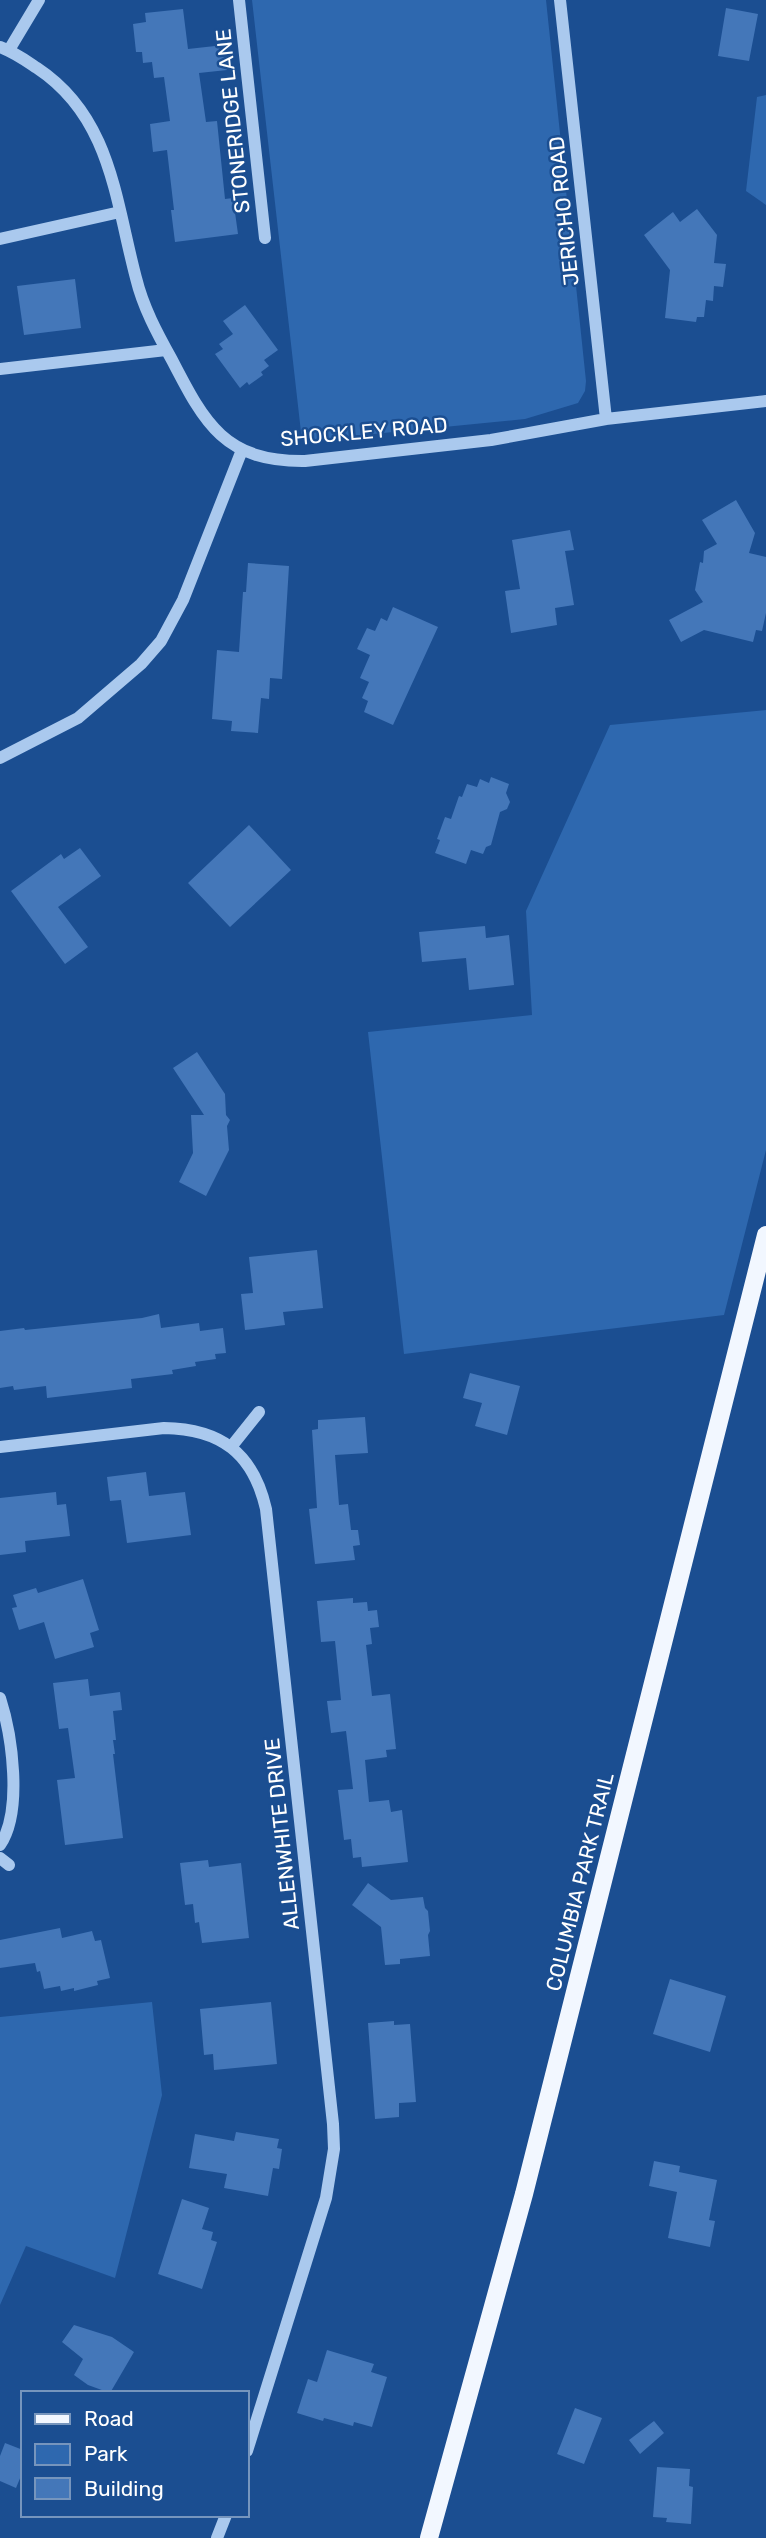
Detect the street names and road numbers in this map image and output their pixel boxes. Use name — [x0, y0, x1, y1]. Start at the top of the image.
street label: STONERIDGE LANE — [210, 27, 255, 215]
street label: JERICHO ROAD — [543, 135, 584, 287]
street label: SHOCKLEY ROAD — [279, 412, 449, 451]
street label: ALLENWHITE DRIVE — [259, 1737, 304, 1931]
street label: COLUMBIA PARK TRAIL — [540, 1770, 619, 1994]

